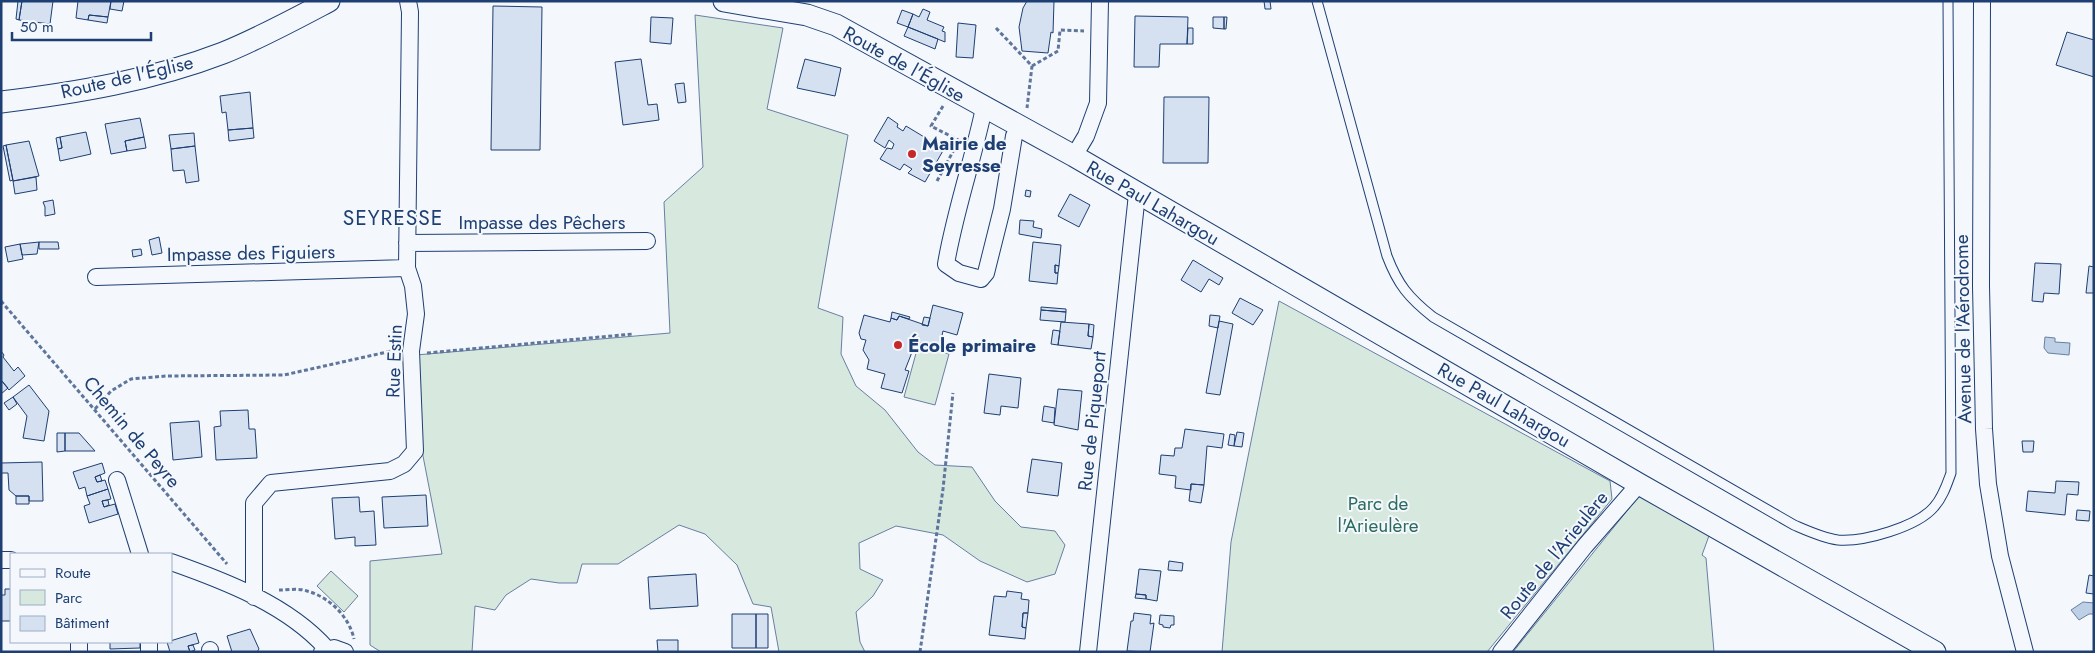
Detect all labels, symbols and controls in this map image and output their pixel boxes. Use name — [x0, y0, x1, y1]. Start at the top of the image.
scale bar — [12, 10, 151, 42]
text: 50 m — [20, 16, 54, 38]
street label: Route de l'Église — [838, 19, 970, 109]
street label: Route de l'Église — [58, 49, 196, 105]
place label: Mairie de Seyresse — [922, 130, 1007, 179]
marker: Mairie de Seyresse — [906, 148, 918, 160]
street label: Rue Paul Lahargou — [1082, 154, 1224, 252]
district label: SEYRESSE — [343, 203, 443, 233]
street label: Impasse des Pêchers — [459, 209, 626, 236]
street label: Avenue de l'Aérodrome — [1948, 234, 1978, 424]
street label: Impasse des Figuiers — [167, 238, 336, 268]
street label: Rue Estin — [379, 324, 409, 398]
place label: École primaire — [908, 332, 1036, 359]
marker: École primaire — [892, 339, 904, 351]
street label: Rue de Piqueport — [1071, 349, 1113, 492]
street label: Rue Paul Lahargou — [1433, 356, 1575, 454]
street label: Chemin de Peyre — [77, 370, 187, 494]
street label: Route de l'Arieulère — [1494, 485, 1614, 625]
park label: Parc de l'Arieulère — [1338, 490, 1419, 539]
legend — [10, 553, 172, 643]
text: Route — [55, 562, 91, 584]
text: Parc — [55, 587, 82, 609]
text: Bâtiment — [55, 612, 109, 634]

